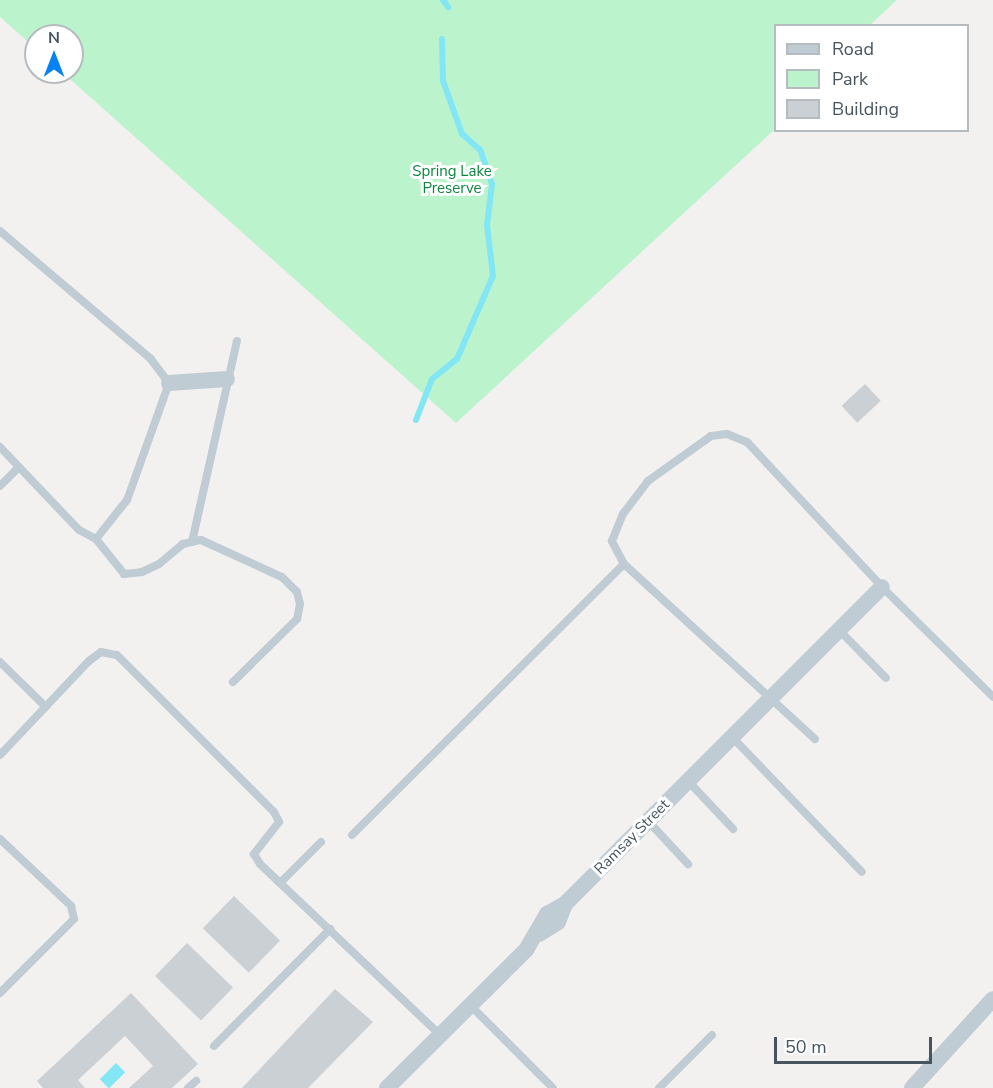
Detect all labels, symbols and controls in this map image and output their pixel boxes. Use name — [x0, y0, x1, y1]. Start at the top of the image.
north arrow — [24, 24, 84, 84]
legend — [774, 24, 969, 132]
text: N — [48, 27, 60, 49]
text: Road — [832, 37, 874, 61]
text: Park — [832, 67, 868, 91]
text: Building — [832, 97, 899, 121]
park label: Spring Lake Preserve — [412, 162, 492, 197]
street label: Ramsay Street — [591, 796, 673, 878]
scale bar — [777, 1025, 934, 1063]
text: 50 m — [785, 1035, 827, 1059]

